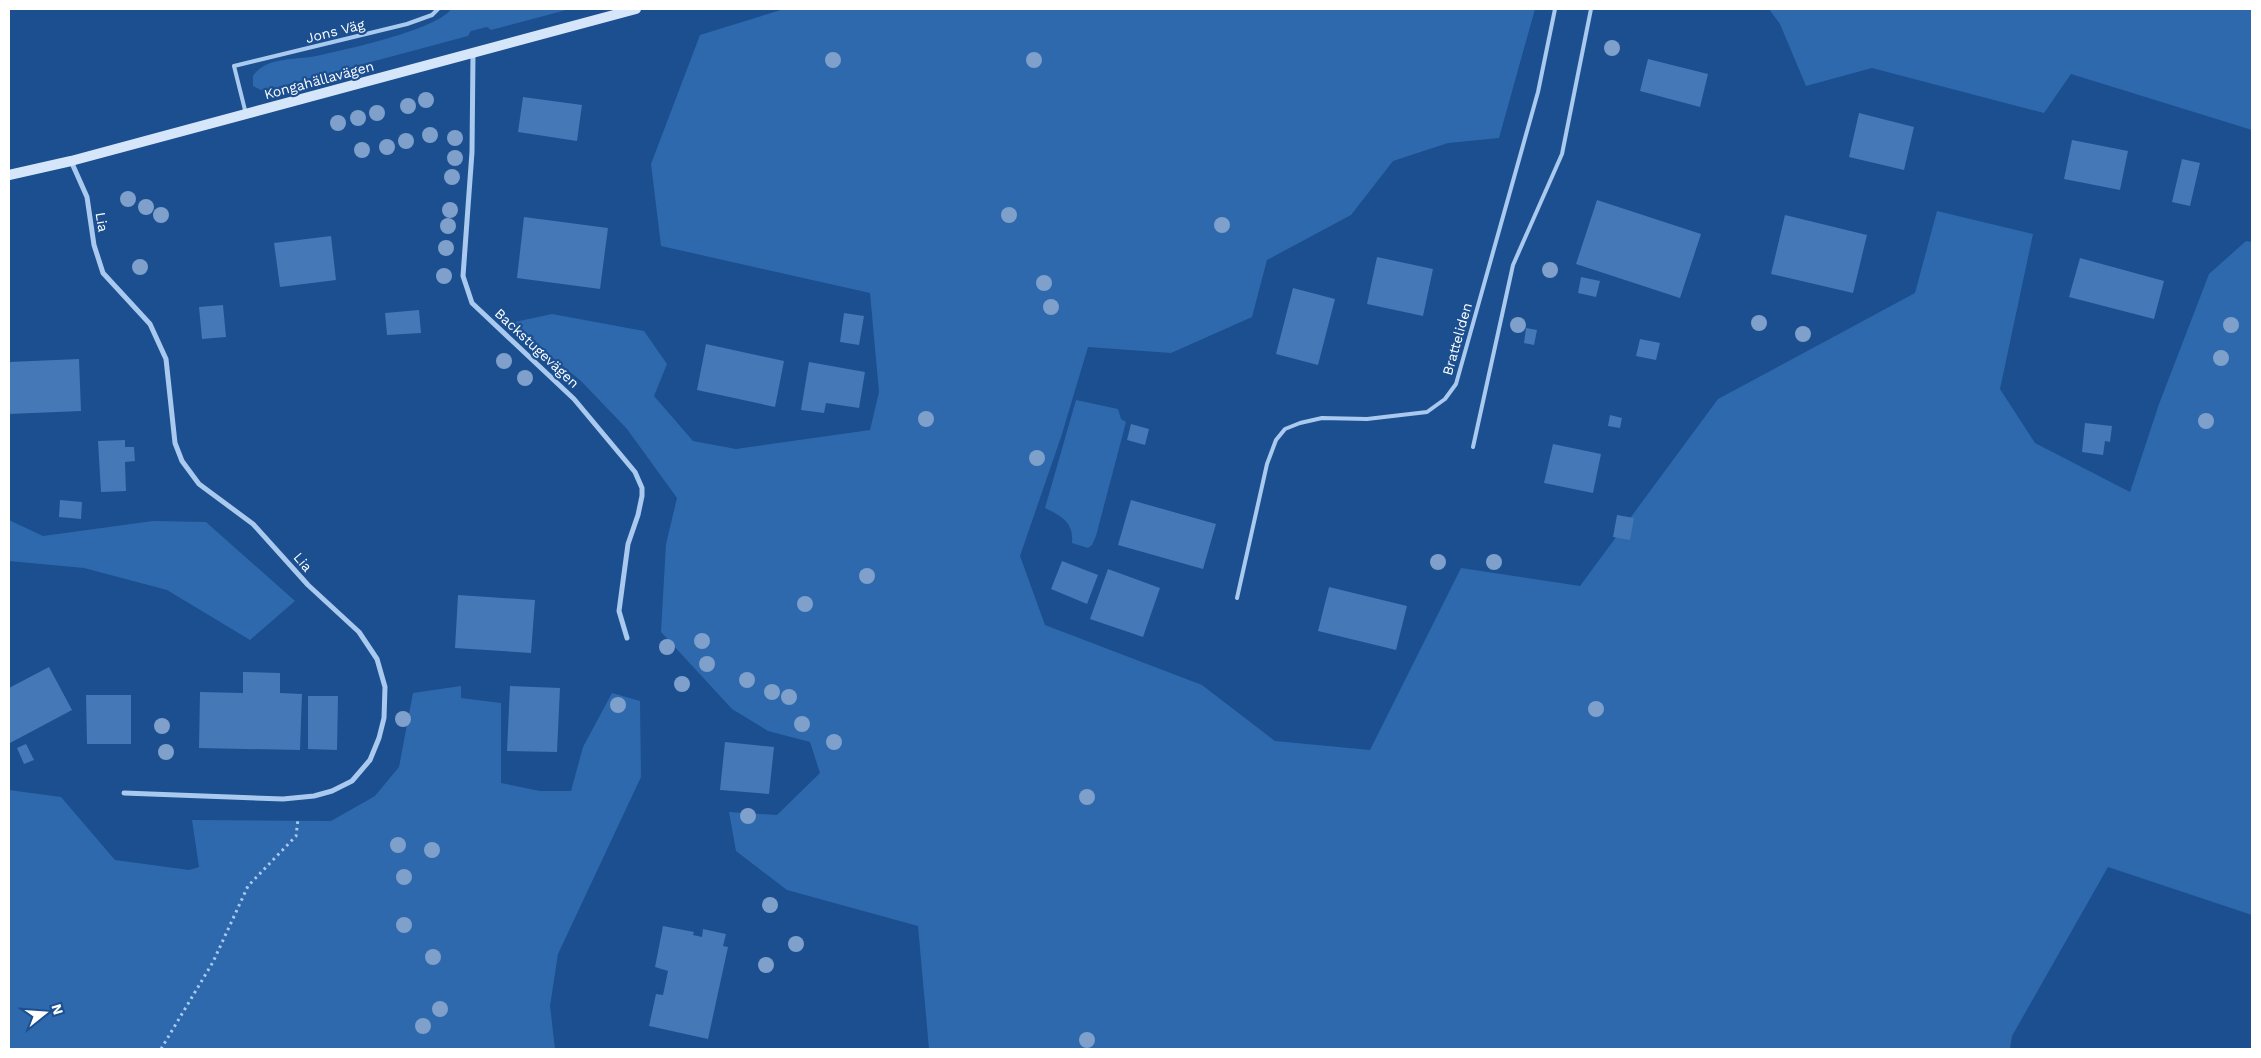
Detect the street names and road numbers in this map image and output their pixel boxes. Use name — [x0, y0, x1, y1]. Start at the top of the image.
street label: Jons Väg — [304, 16, 367, 46]
street label: Kongahällavägen — [262, 58, 376, 102]
street label: Lia — [93, 211, 111, 233]
street label: Bratteliden — [1439, 301, 1475, 377]
street label: Backstugevägen — [492, 305, 582, 391]
street label: Lia — [290, 549, 316, 575]

